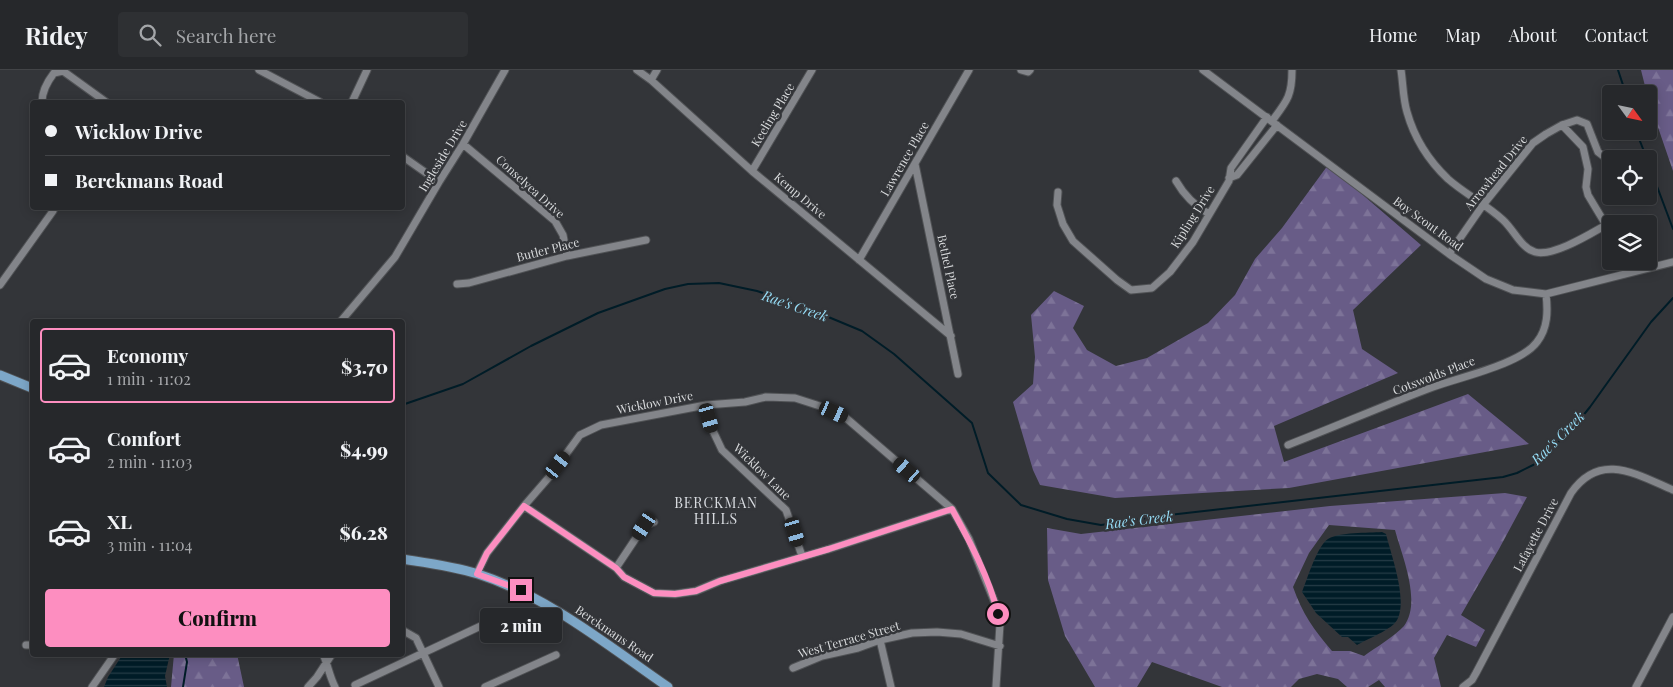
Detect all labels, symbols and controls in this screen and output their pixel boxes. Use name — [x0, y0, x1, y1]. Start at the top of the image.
search box — [118, 12, 468, 57]
text: Ridey — [25, 19, 88, 51]
icon: search — [136, 21, 164, 49]
text: Search here — [176, 22, 276, 48]
text: Home — [1369, 23, 1417, 47]
text: Map — [1445, 23, 1480, 47]
text: About — [1508, 23, 1557, 47]
text: Contact — [1585, 23, 1648, 47]
street label: Keeling Place — [747, 80, 797, 149]
north arrow — [1602, 85, 1658, 140]
map controls — [1602, 85, 1657, 270]
street label: Ingleside Drive — [414, 117, 470, 194]
text: Wicklow Drive — [75, 118, 202, 144]
street label: Lawrence Place — [876, 118, 932, 199]
street label: Arrowhead Drive — [1459, 132, 1530, 214]
button: locate — [1602, 150, 1657, 205]
street label: Conselyea Drive — [493, 151, 568, 221]
text: Berckmans Road — [75, 167, 223, 193]
street label: Kemp Drive — [771, 169, 830, 222]
street label: Kipling Drive — [1167, 182, 1218, 251]
street label: Boy Scout Road — [1390, 192, 1467, 254]
button: layers — [1602, 215, 1657, 270]
street label: Butler Place — [515, 233, 581, 265]
street label: Bethel Place — [934, 233, 964, 301]
water label: Rae's Creek — [759, 285, 831, 326]
text: Economy — [107, 342, 188, 368]
icon: car — [47, 343, 92, 388]
street label: Cotswolds Place — [1390, 352, 1477, 398]
text: $3.70 — [341, 353, 388, 379]
text: 1 min · 11:02 — [107, 368, 191, 389]
street label: Wicklow Drive — [614, 387, 694, 417]
car — [817, 399, 850, 425]
car — [697, 402, 720, 434]
water label: Rae's Creek — [1526, 407, 1589, 469]
text: Comfort — [107, 425, 181, 451]
icon: car — [47, 426, 92, 471]
text: $4.99 — [340, 436, 388, 462]
street label: Wicklow Lane — [730, 439, 795, 503]
car — [542, 449, 573, 481]
text: 2 min · 11:03 — [107, 451, 192, 472]
car — [890, 454, 923, 486]
district label: BERCKMAN HILLS — [674, 493, 758, 528]
street label: Lafayette Drive — [1509, 495, 1561, 574]
water label: Rae's Creek — [1103, 506, 1174, 533]
text: XL — [107, 508, 132, 534]
icon: car — [47, 509, 92, 554]
car — [629, 509, 658, 543]
car — [783, 515, 806, 549]
text: $6.28 — [339, 519, 388, 545]
text: 3 min · 11:04 — [107, 534, 192, 555]
route end — [510, 579, 532, 601]
button: Confirm — [45, 589, 390, 647]
street label: Berckmans Road — [573, 601, 657, 665]
route start — [987, 603, 1009, 625]
callout: 2 min — [480, 608, 562, 642]
text: 2 min — [500, 615, 542, 636]
street label: West Terrace Street — [795, 617, 902, 661]

